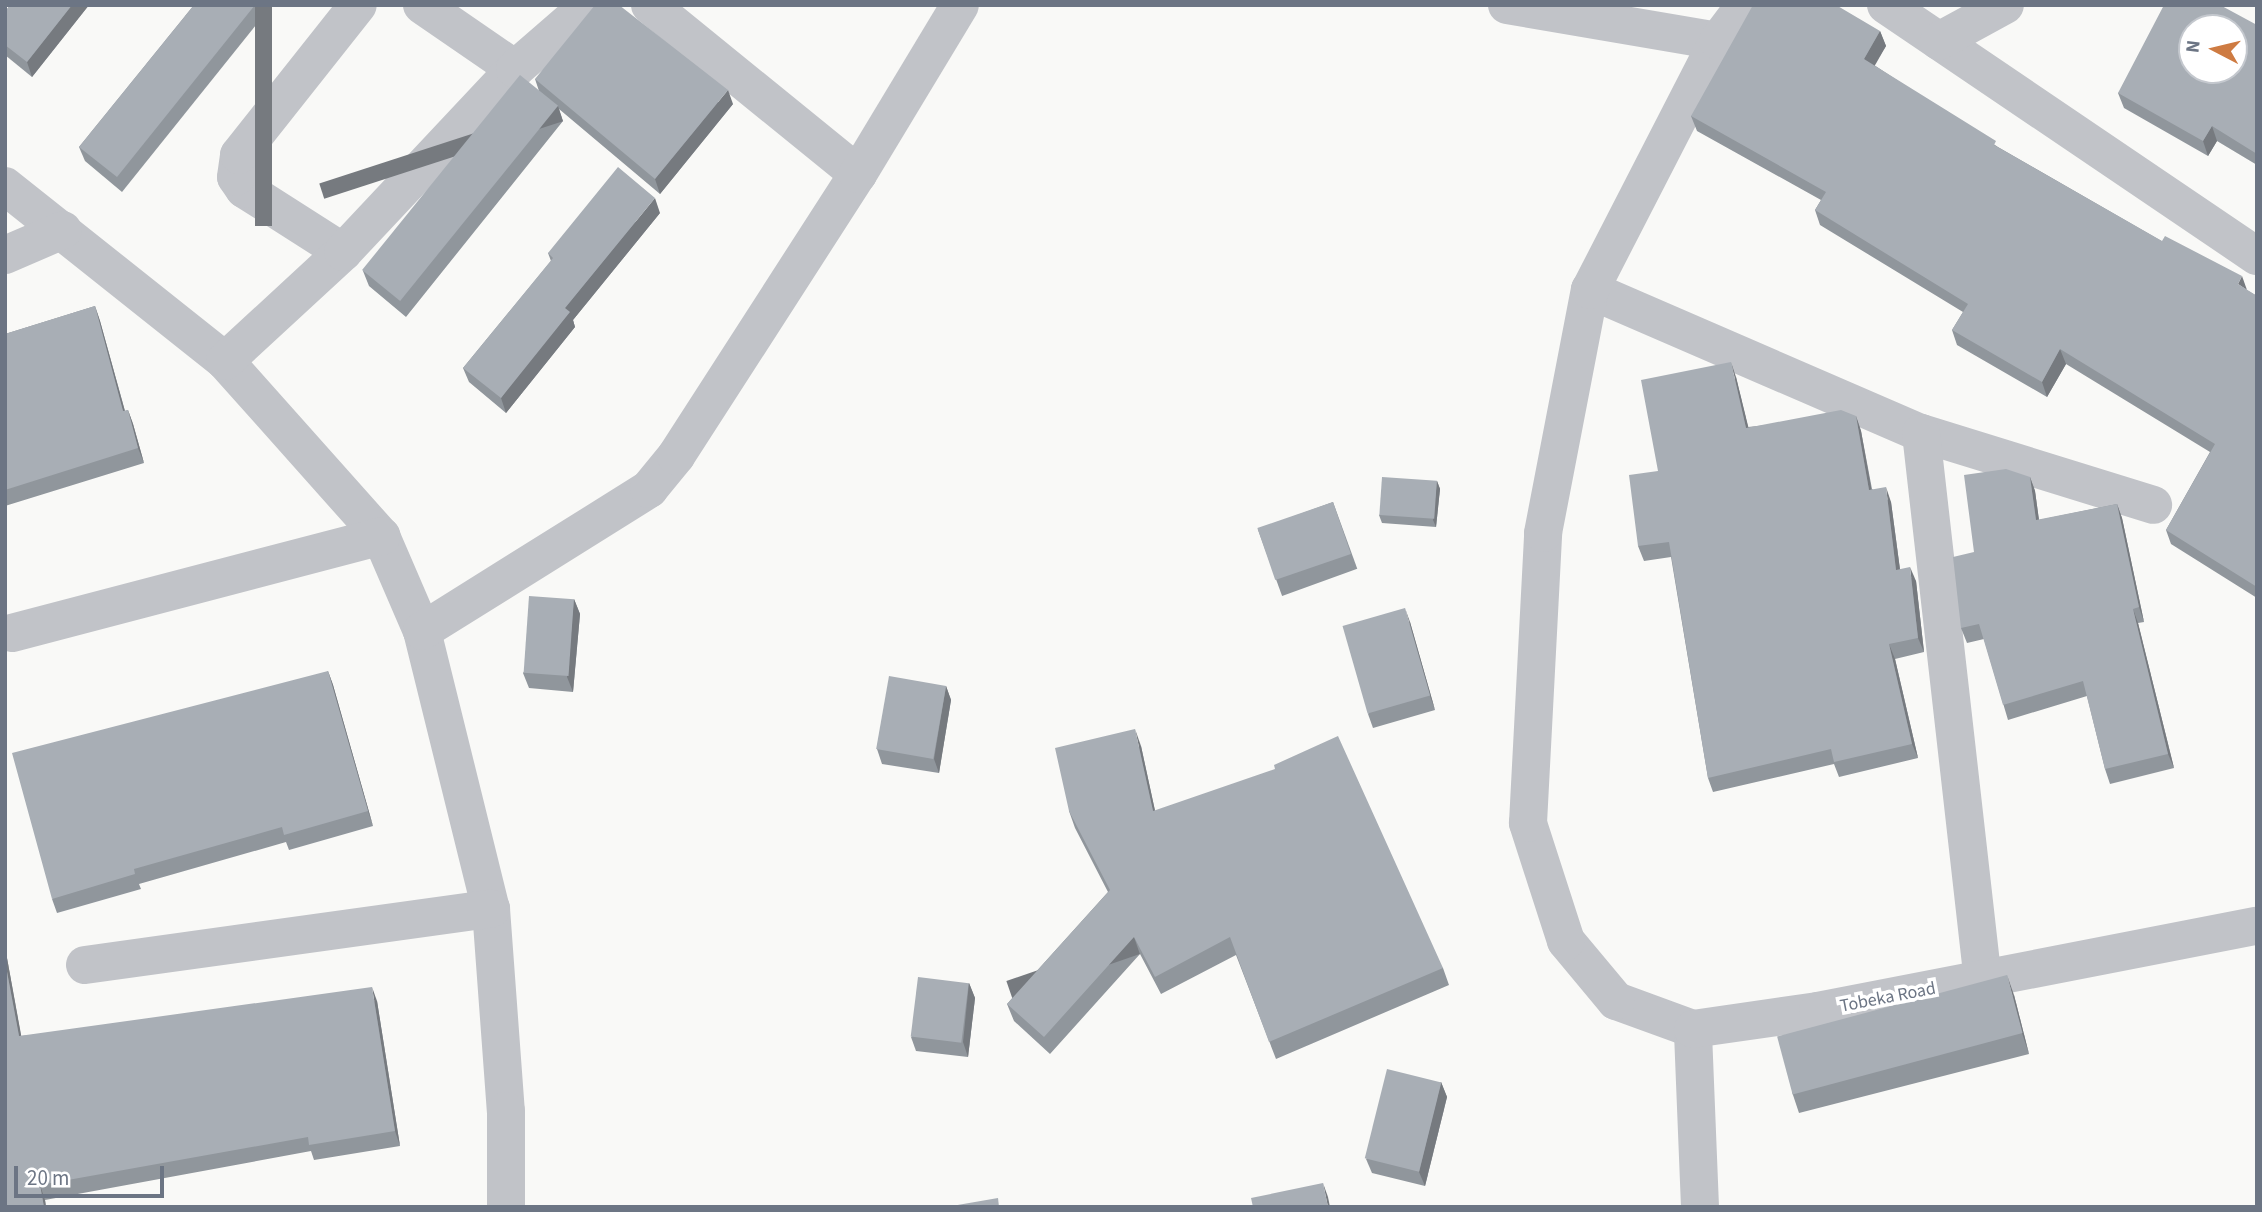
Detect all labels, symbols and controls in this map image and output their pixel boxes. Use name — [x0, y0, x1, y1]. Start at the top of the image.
north arrow — [2178, 14, 2248, 84]
text: N — [2179, 39, 2208, 55]
street label: Tobeka Road — [1838, 978, 1938, 1018]
scale bar — [18, 1152, 168, 1196]
text: 20 m — [27, 1163, 69, 1193]

